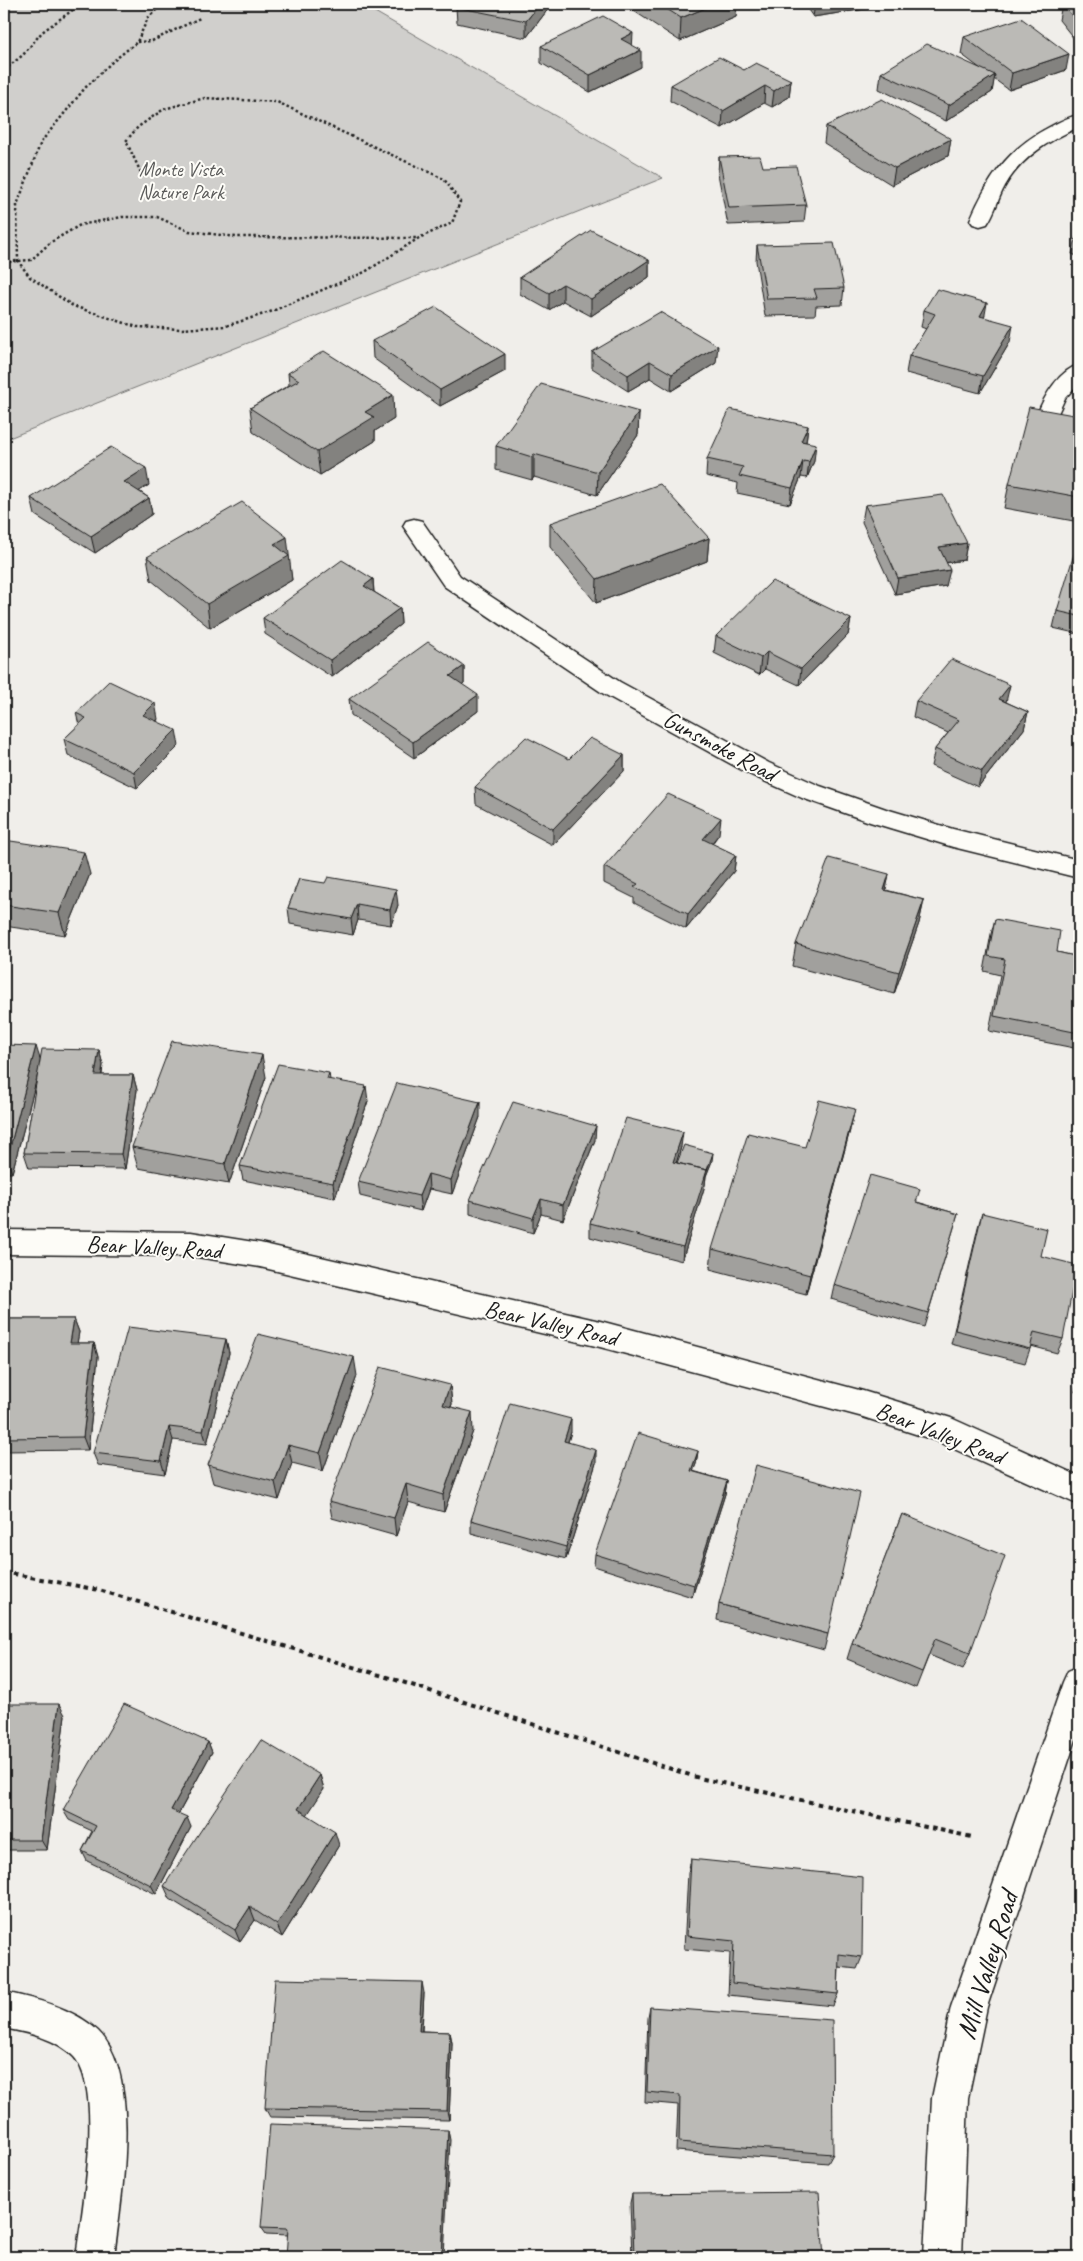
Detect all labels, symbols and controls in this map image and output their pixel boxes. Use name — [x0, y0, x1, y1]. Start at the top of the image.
park label: Monte Vista Nature Park — [139, 157, 225, 205]
street label: Gunsmoke Road — [658, 704, 785, 790]
street label: Bear Valley Road — [86, 1228, 226, 1266]
street label: Bear Valley Road — [482, 1293, 624, 1354]
street label: Bear Valley Road — [871, 1395, 1012, 1473]
street label: Mill Valley Road — [947, 1882, 1028, 2043]

